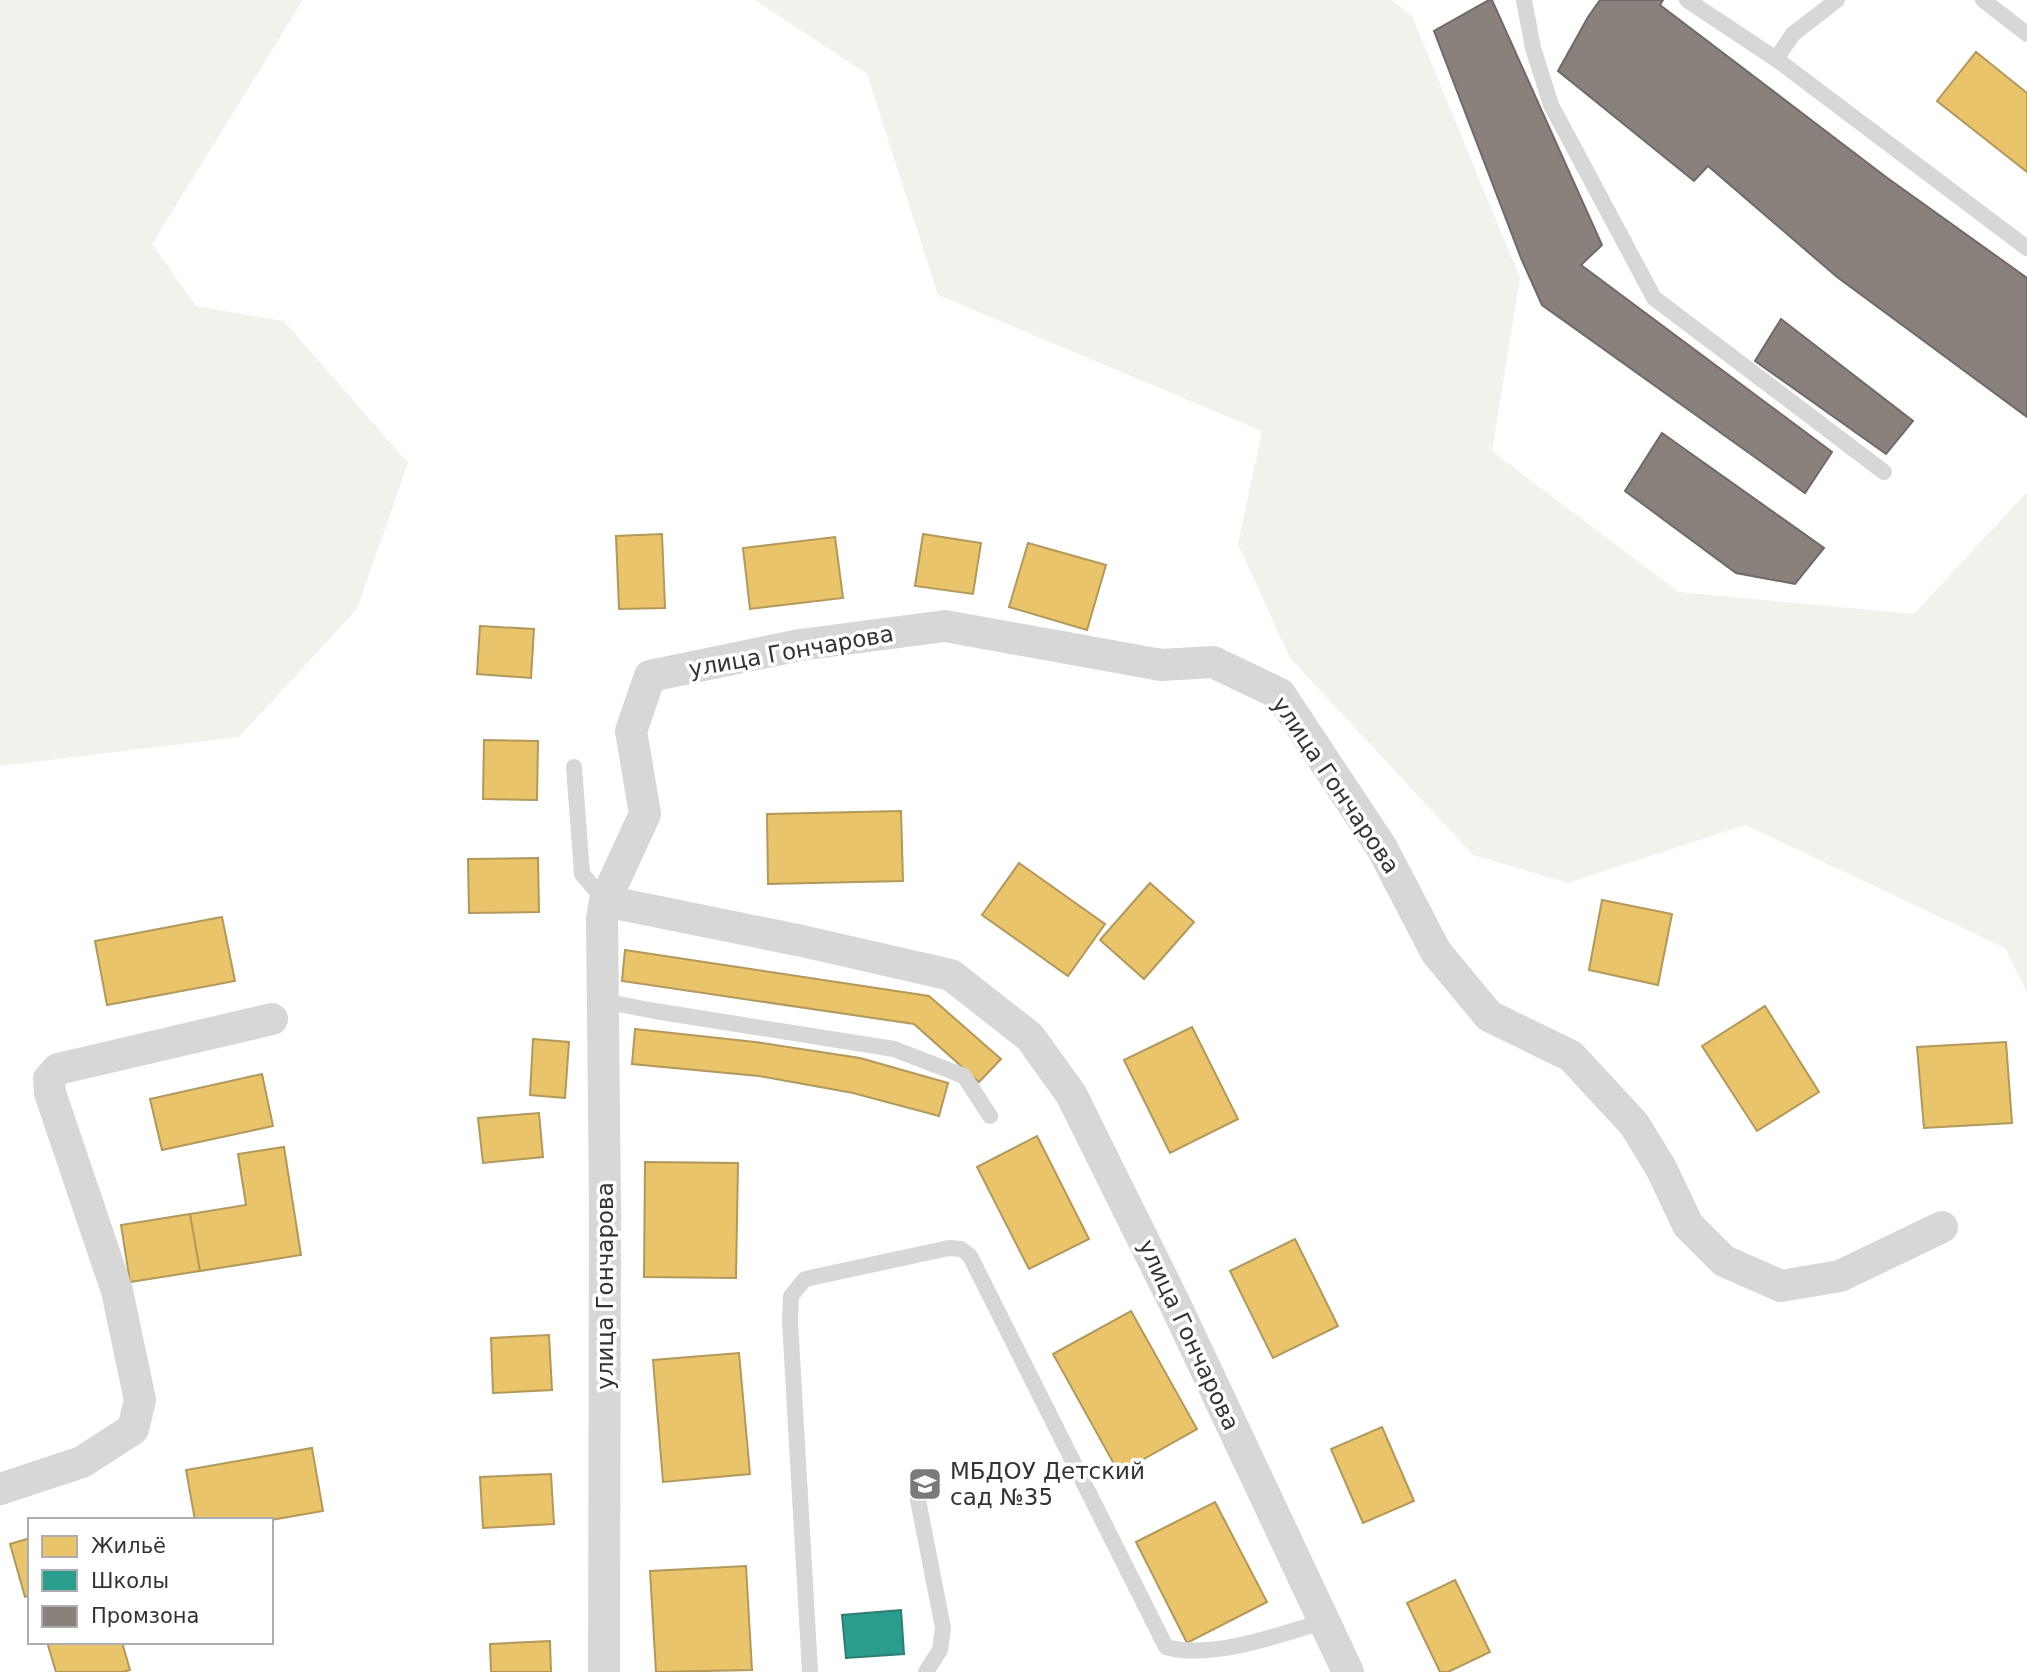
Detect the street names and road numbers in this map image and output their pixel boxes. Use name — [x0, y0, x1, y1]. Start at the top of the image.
street label: улица Гончарова — [687, 620, 895, 682]
street label: улица Гончарова — [1267, 692, 1405, 878]
street label: улица Гончарова — [592, 1182, 618, 1390]
street label: улица Гончарова — [1133, 1235, 1245, 1435]

